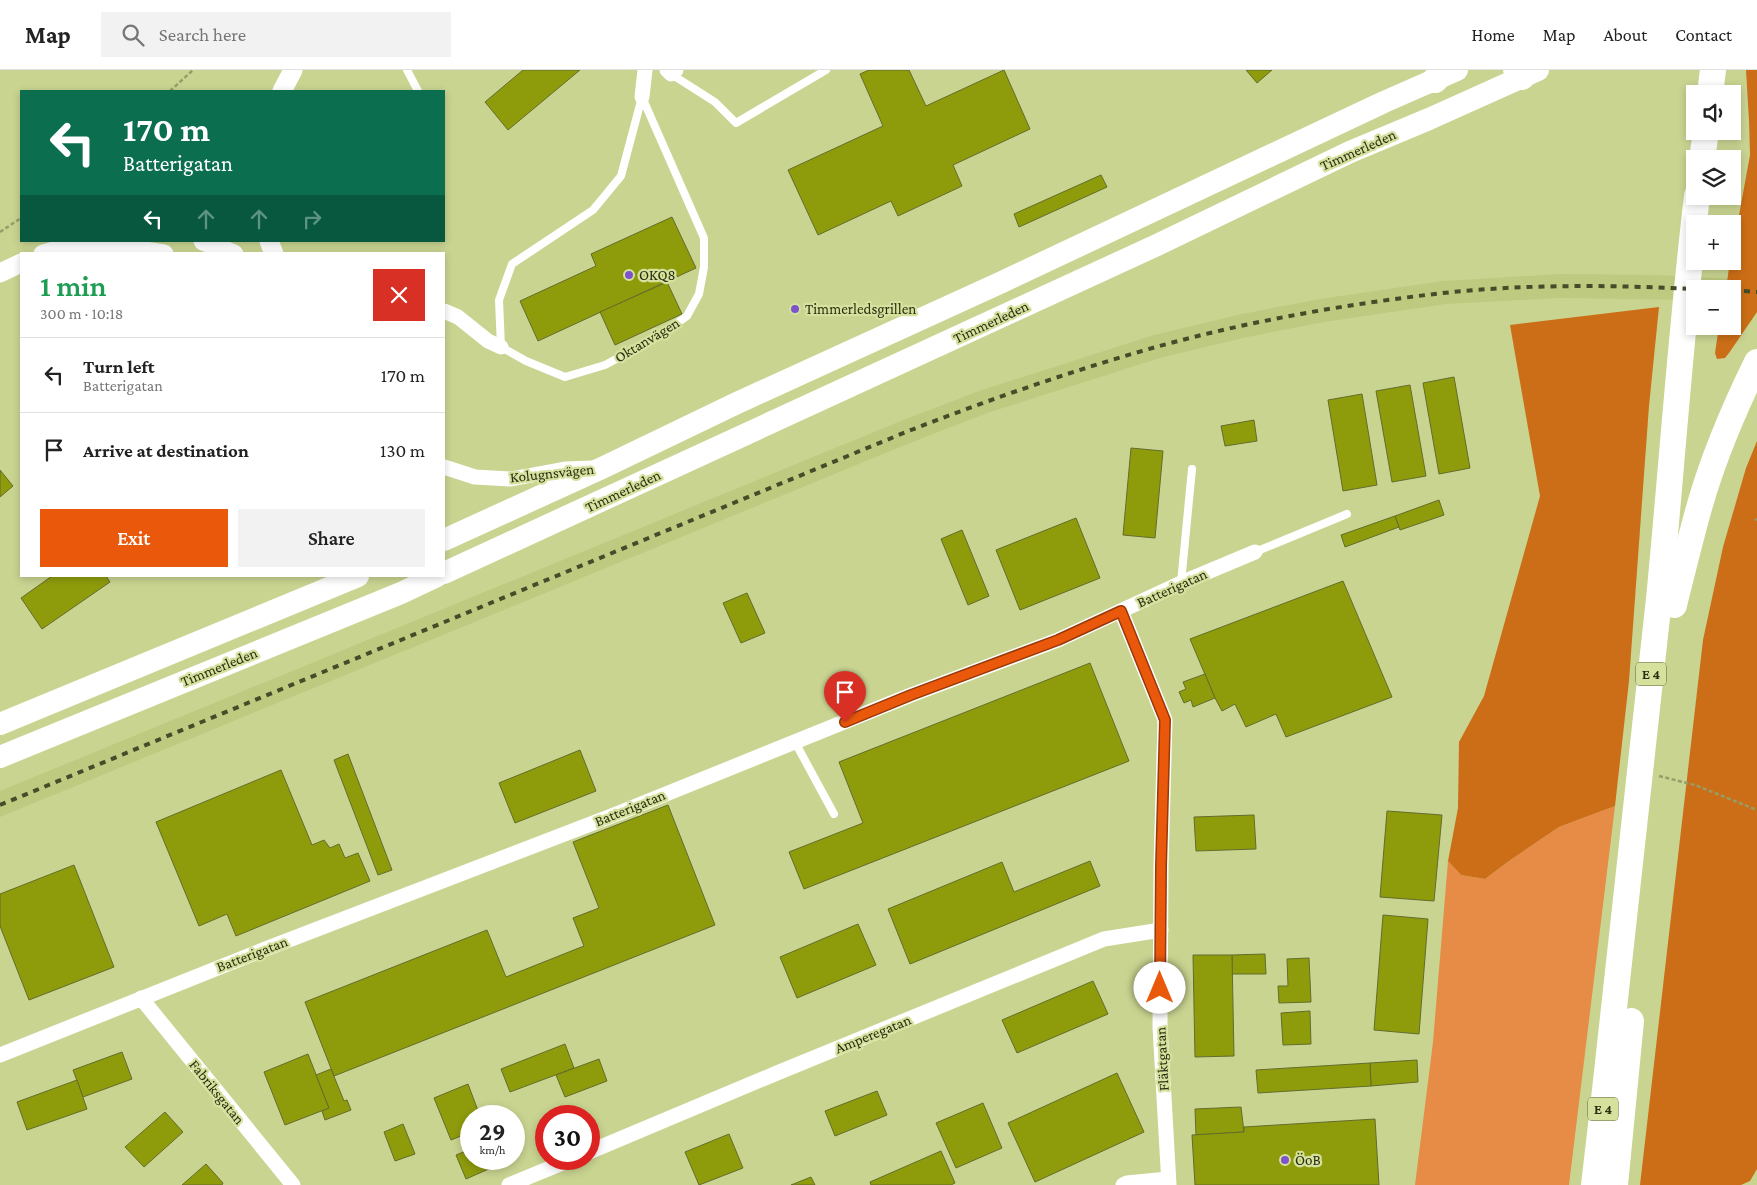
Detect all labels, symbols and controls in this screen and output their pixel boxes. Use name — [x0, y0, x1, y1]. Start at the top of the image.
search box — [101, 12, 451, 57]
text: Map — [25, 21, 71, 48]
icon: search — [119, 21, 147, 49]
text: Search here — [159, 24, 246, 45]
text: Home — [1472, 25, 1515, 45]
text: Map — [1543, 25, 1575, 45]
text: About — [1603, 25, 1647, 45]
text: Contact — [1675, 25, 1732, 45]
map controls — [1686, 85, 1741, 335]
button: sound — [1686, 85, 1741, 140]
icon: left — [40, 110, 105, 175]
text: 170 m — [123, 110, 210, 149]
street label: Timmerleden — [1318, 126, 1398, 174]
button: layers — [1686, 150, 1741, 205]
text: Batterigatan — [123, 151, 233, 176]
icon: left — [139, 205, 167, 233]
icon: ahead — [192, 205, 220, 233]
icon: ahead — [245, 205, 273, 233]
icon: right — [298, 205, 326, 233]
button: + — [1686, 215, 1741, 270]
place label: OKQ8 — [639, 267, 676, 283]
text: 1 min — [40, 269, 107, 302]
button: close — [373, 269, 425, 321]
marker: OKQ8 — [623, 269, 635, 281]
button: − — [1686, 280, 1741, 335]
street label: Timmerleden — [951, 298, 1031, 346]
place label: Timmerledsgrillen — [805, 301, 916, 318]
marker: Timmerledsgrillen — [789, 303, 801, 315]
text: 300 m · 10:18 — [40, 305, 123, 322]
street label: Oktanvägen — [612, 314, 683, 366]
text: Turn left — [83, 356, 155, 377]
icon: left — [40, 361, 68, 389]
text: 170 m — [381, 365, 425, 386]
text: Batterigatan — [83, 377, 163, 394]
icon: arrive — [40, 436, 68, 464]
text: Arrive at destination — [83, 440, 249, 461]
text: 130 m — [380, 440, 425, 461]
street label: Kolugnsvägen — [509, 461, 595, 486]
street label: Timmerleden — [583, 467, 663, 515]
button: Exit — [40, 509, 228, 567]
button: Share — [238, 509, 425, 567]
street label: Batterigatan — [1135, 565, 1210, 611]
street label: Timmerleden — [178, 644, 260, 690]
road number: E 4 — [1636, 662, 1666, 686]
pin — [824, 671, 866, 722]
icon: arrive — [831, 678, 859, 706]
street label: Batterigatan — [592, 787, 668, 830]
street label: Batterigatan — [214, 933, 290, 976]
position arrow — [1133, 961, 1185, 1013]
street label: Amperegatan — [833, 1011, 914, 1057]
street label: Fläktgatan — [1152, 1026, 1173, 1092]
street label: Fabriksgatan — [185, 1057, 248, 1128]
road number: E 4 — [1588, 1098, 1618, 1120]
speed limit sign: 30 — [535, 1105, 600, 1170]
text: 29 — [479, 1118, 506, 1145]
text: km/h — [480, 1143, 505, 1157]
place label: ÖoB — [1295, 1152, 1321, 1168]
marker: ÖoB — [1279, 1154, 1291, 1166]

